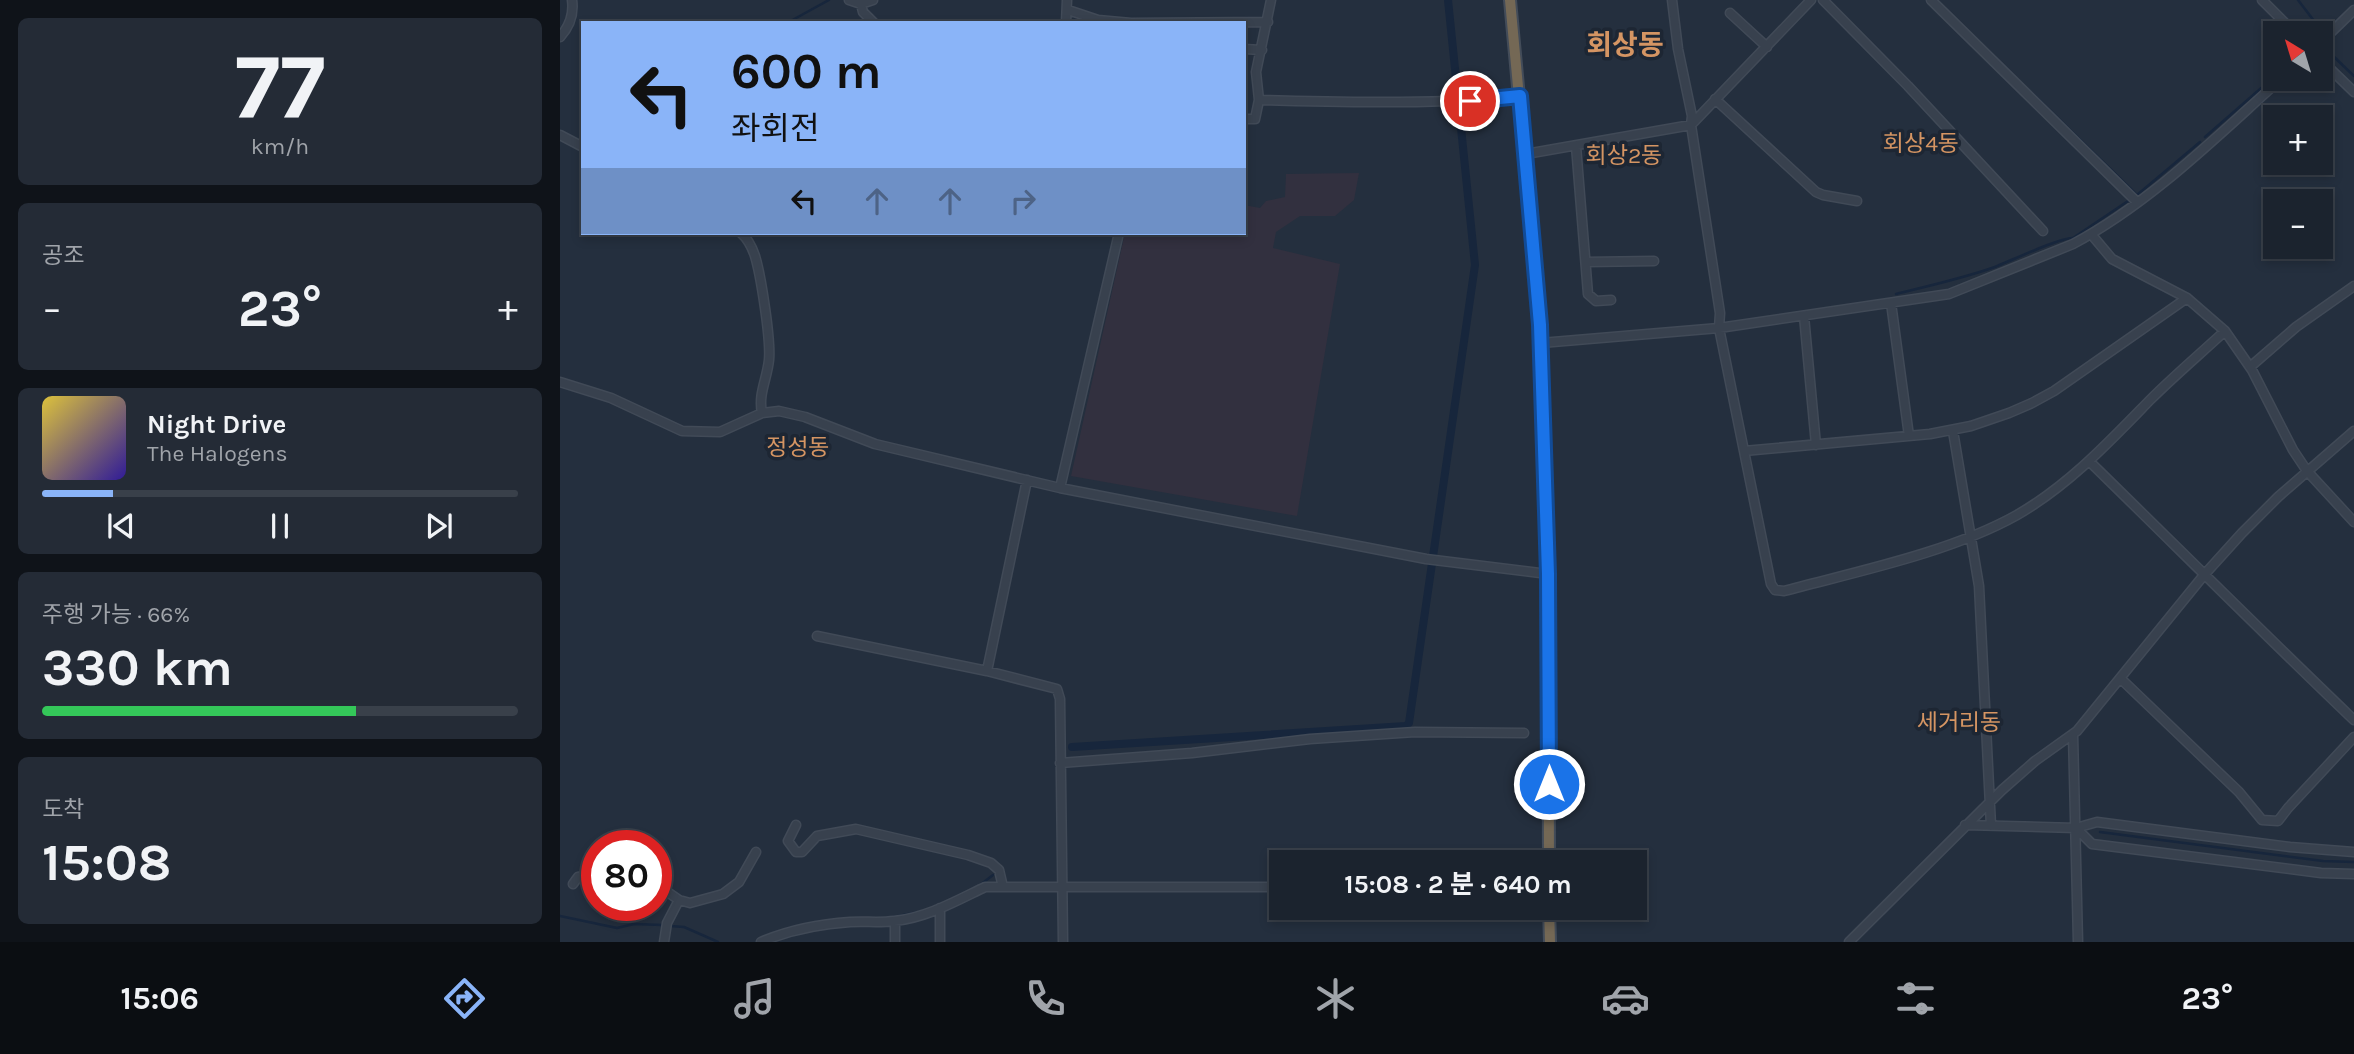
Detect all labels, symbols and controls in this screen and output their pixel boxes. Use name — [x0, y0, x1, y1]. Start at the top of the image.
north arrow — [2263, 21, 2333, 91]
map controls — [2263, 21, 2333, 259]
district label: 회상동 — [1586, 28, 1664, 61]
text: 77 — [235, 34, 325, 140]
text: 600 m — [731, 43, 882, 100]
icon: left — [616, 49, 707, 140]
pin — [1440, 71, 1500, 131]
icon: arrive — [1451, 82, 1489, 120]
button: + — [2263, 105, 2333, 175]
text: 좌회전 — [731, 110, 819, 147]
district label: 회상4동 — [1883, 130, 1959, 157]
text: km/h — [251, 133, 309, 160]
district label: 회상2동 — [1586, 142, 1662, 169]
icon: left — [785, 182, 823, 220]
icon: ahead — [858, 182, 896, 220]
icon: ahead — [931, 182, 969, 220]
icon: right — [1004, 182, 1042, 220]
button: − — [2263, 189, 2333, 259]
text: 공조 — [42, 242, 84, 269]
text: 23° — [238, 278, 322, 339]
text: − — [42, 286, 62, 331]
text: + — [498, 286, 518, 331]
text: Night Drive — [147, 409, 286, 440]
district label: 정성동 — [766, 434, 830, 461]
text: The Halogens — [147, 440, 287, 467]
icon: previous — [102, 507, 140, 545]
icon: pause — [261, 507, 299, 545]
icon: next — [420, 507, 458, 545]
text: 주행 가능 · 66% — [42, 601, 190, 628]
text: 330 km — [42, 637, 233, 698]
district label: 세거리동 — [1917, 709, 2001, 736]
position arrow — [1512, 747, 1586, 821]
text: 도착 — [42, 796, 84, 823]
speed limit sign: 80 — [581, 830, 672, 921]
text: 15:08 — [42, 832, 171, 893]
text: 15:08 · 2 분 · 640 m — [1344, 869, 1572, 900]
icon: directions — [440, 974, 489, 1023]
icon: music — [730, 974, 779, 1023]
icon: phone — [1021, 974, 1070, 1023]
icon: climate — [1311, 974, 1360, 1023]
icon: car — [1601, 974, 1650, 1023]
icon: filters — [1891, 974, 1940, 1023]
text: 15:06 — [121, 980, 199, 1017]
text: 23° — [2182, 980, 2233, 1017]

